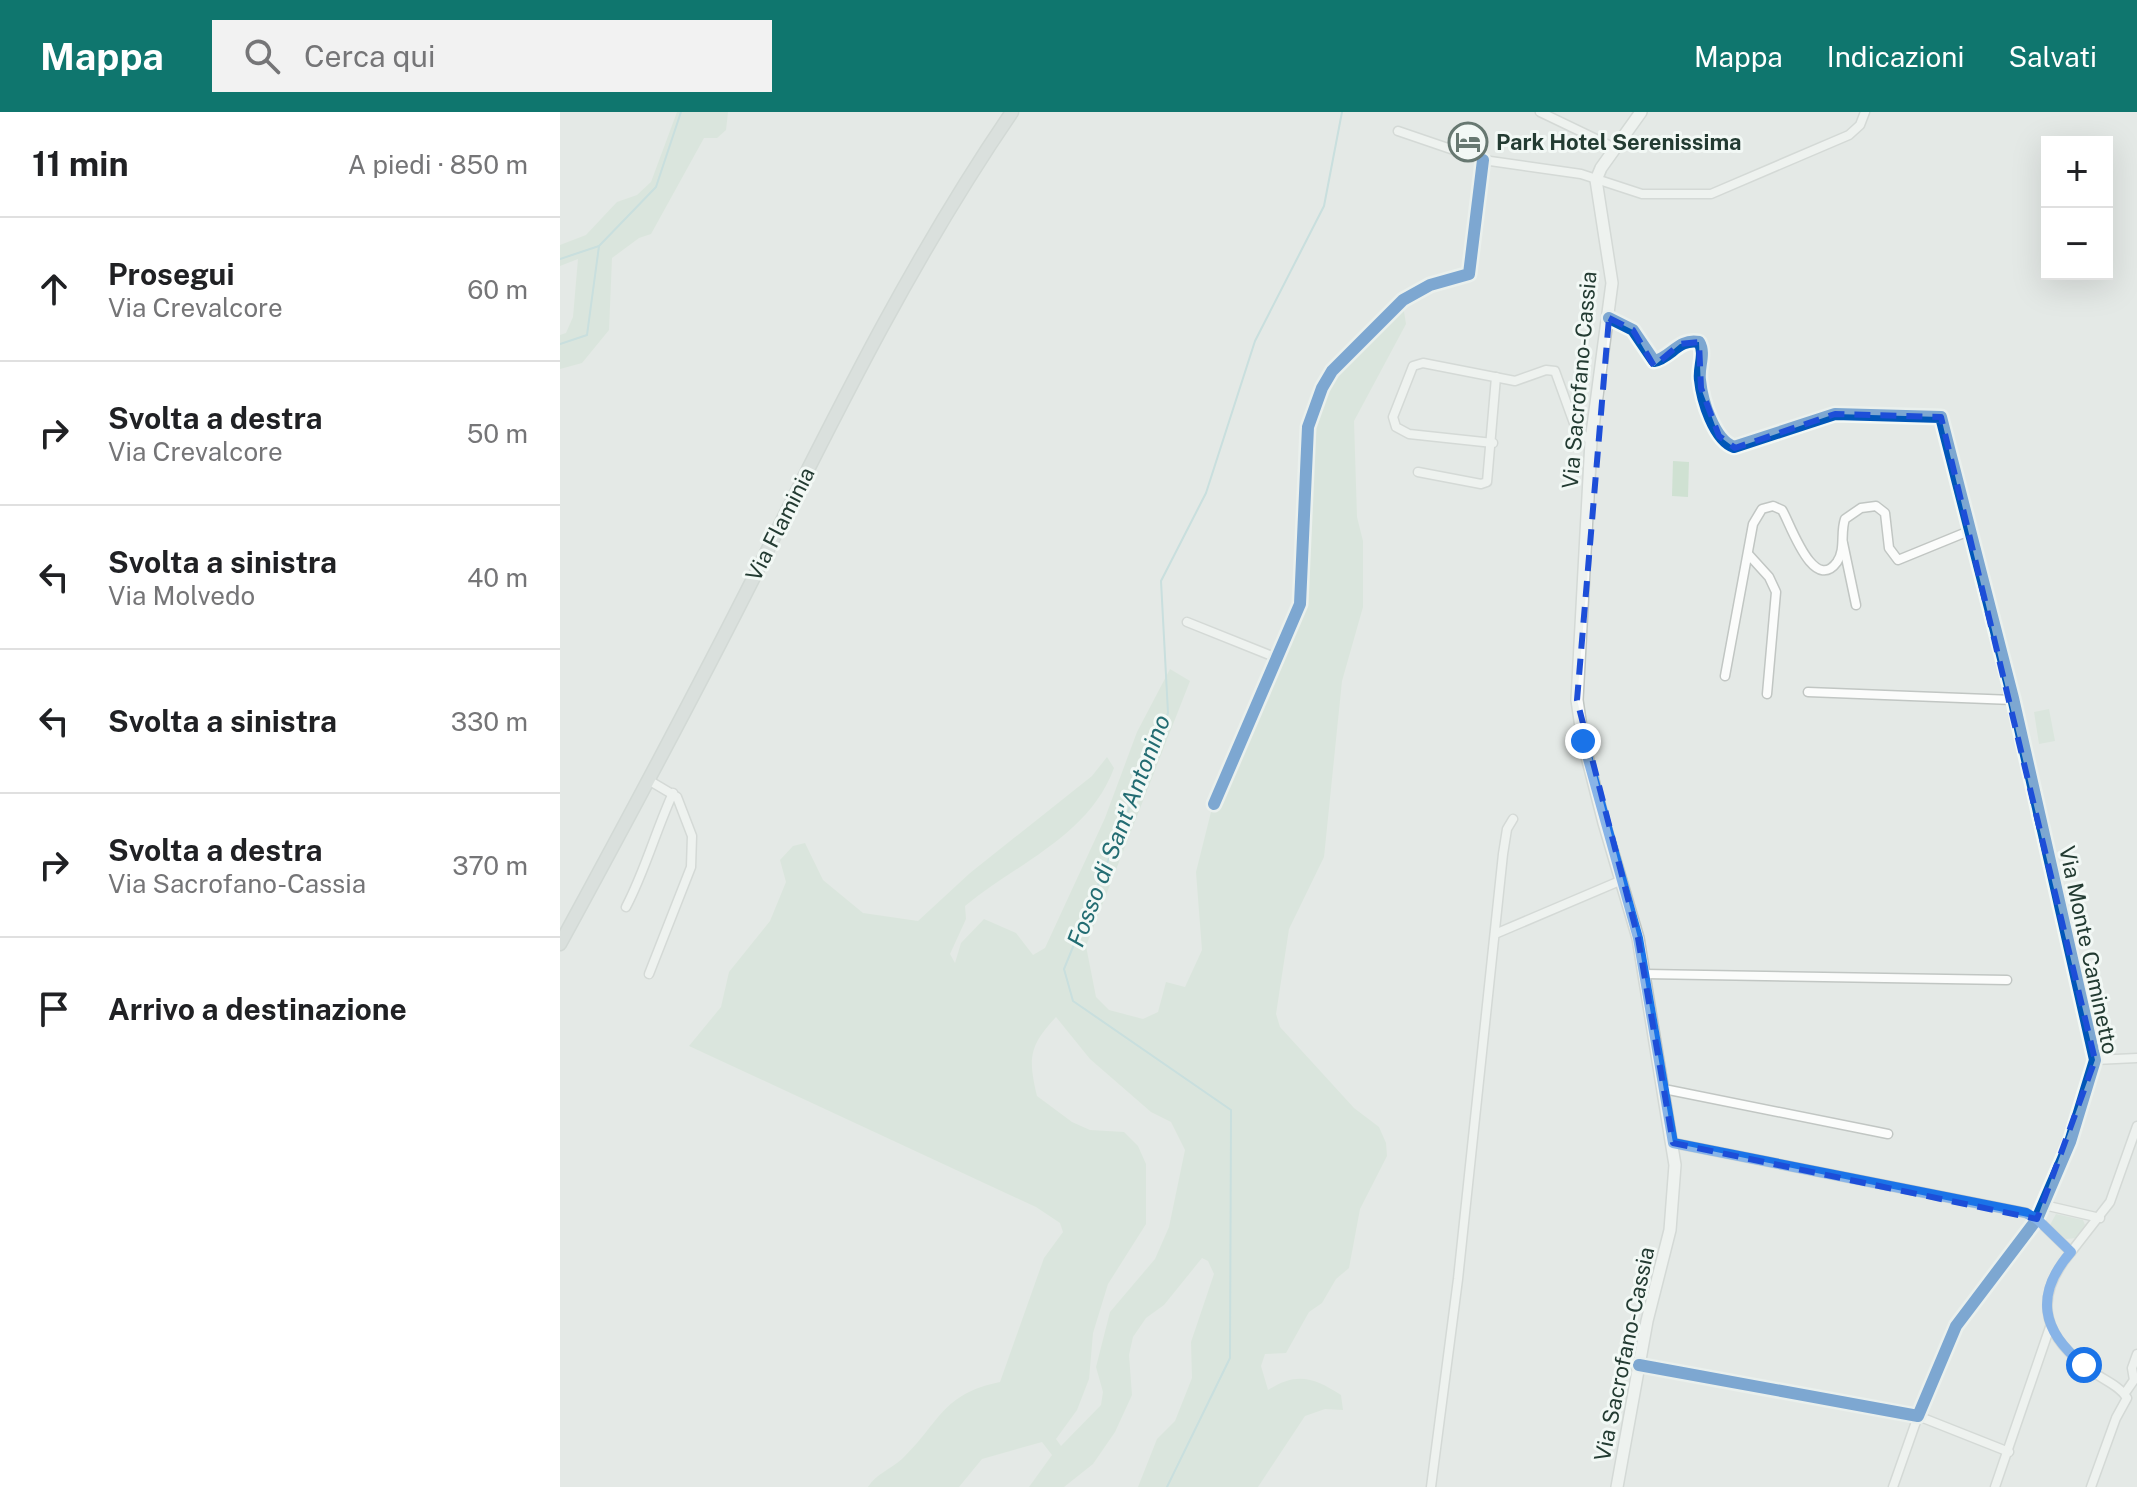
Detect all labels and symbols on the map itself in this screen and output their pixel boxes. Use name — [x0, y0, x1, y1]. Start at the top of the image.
hotel icon: Park Hotel Serenissima — [1447, 121, 1489, 163]
place label: Park Hotel Serenissima — [1496, 129, 1741, 155]
street label: Via Sacrofano-Cassia — [1557, 270, 1601, 490]
street label: Via Flaminia — [740, 463, 820, 585]
water label: Fosso di Sant'Antonino — [1061, 711, 1175, 951]
route end — [1565, 723, 1601, 759]
street label: Via Monte Caminetto — [2054, 843, 2124, 1057]
street label: Via Sacrofano-Cassia — [1589, 1245, 1659, 1463]
route start — [2066, 1347, 2102, 1383]

